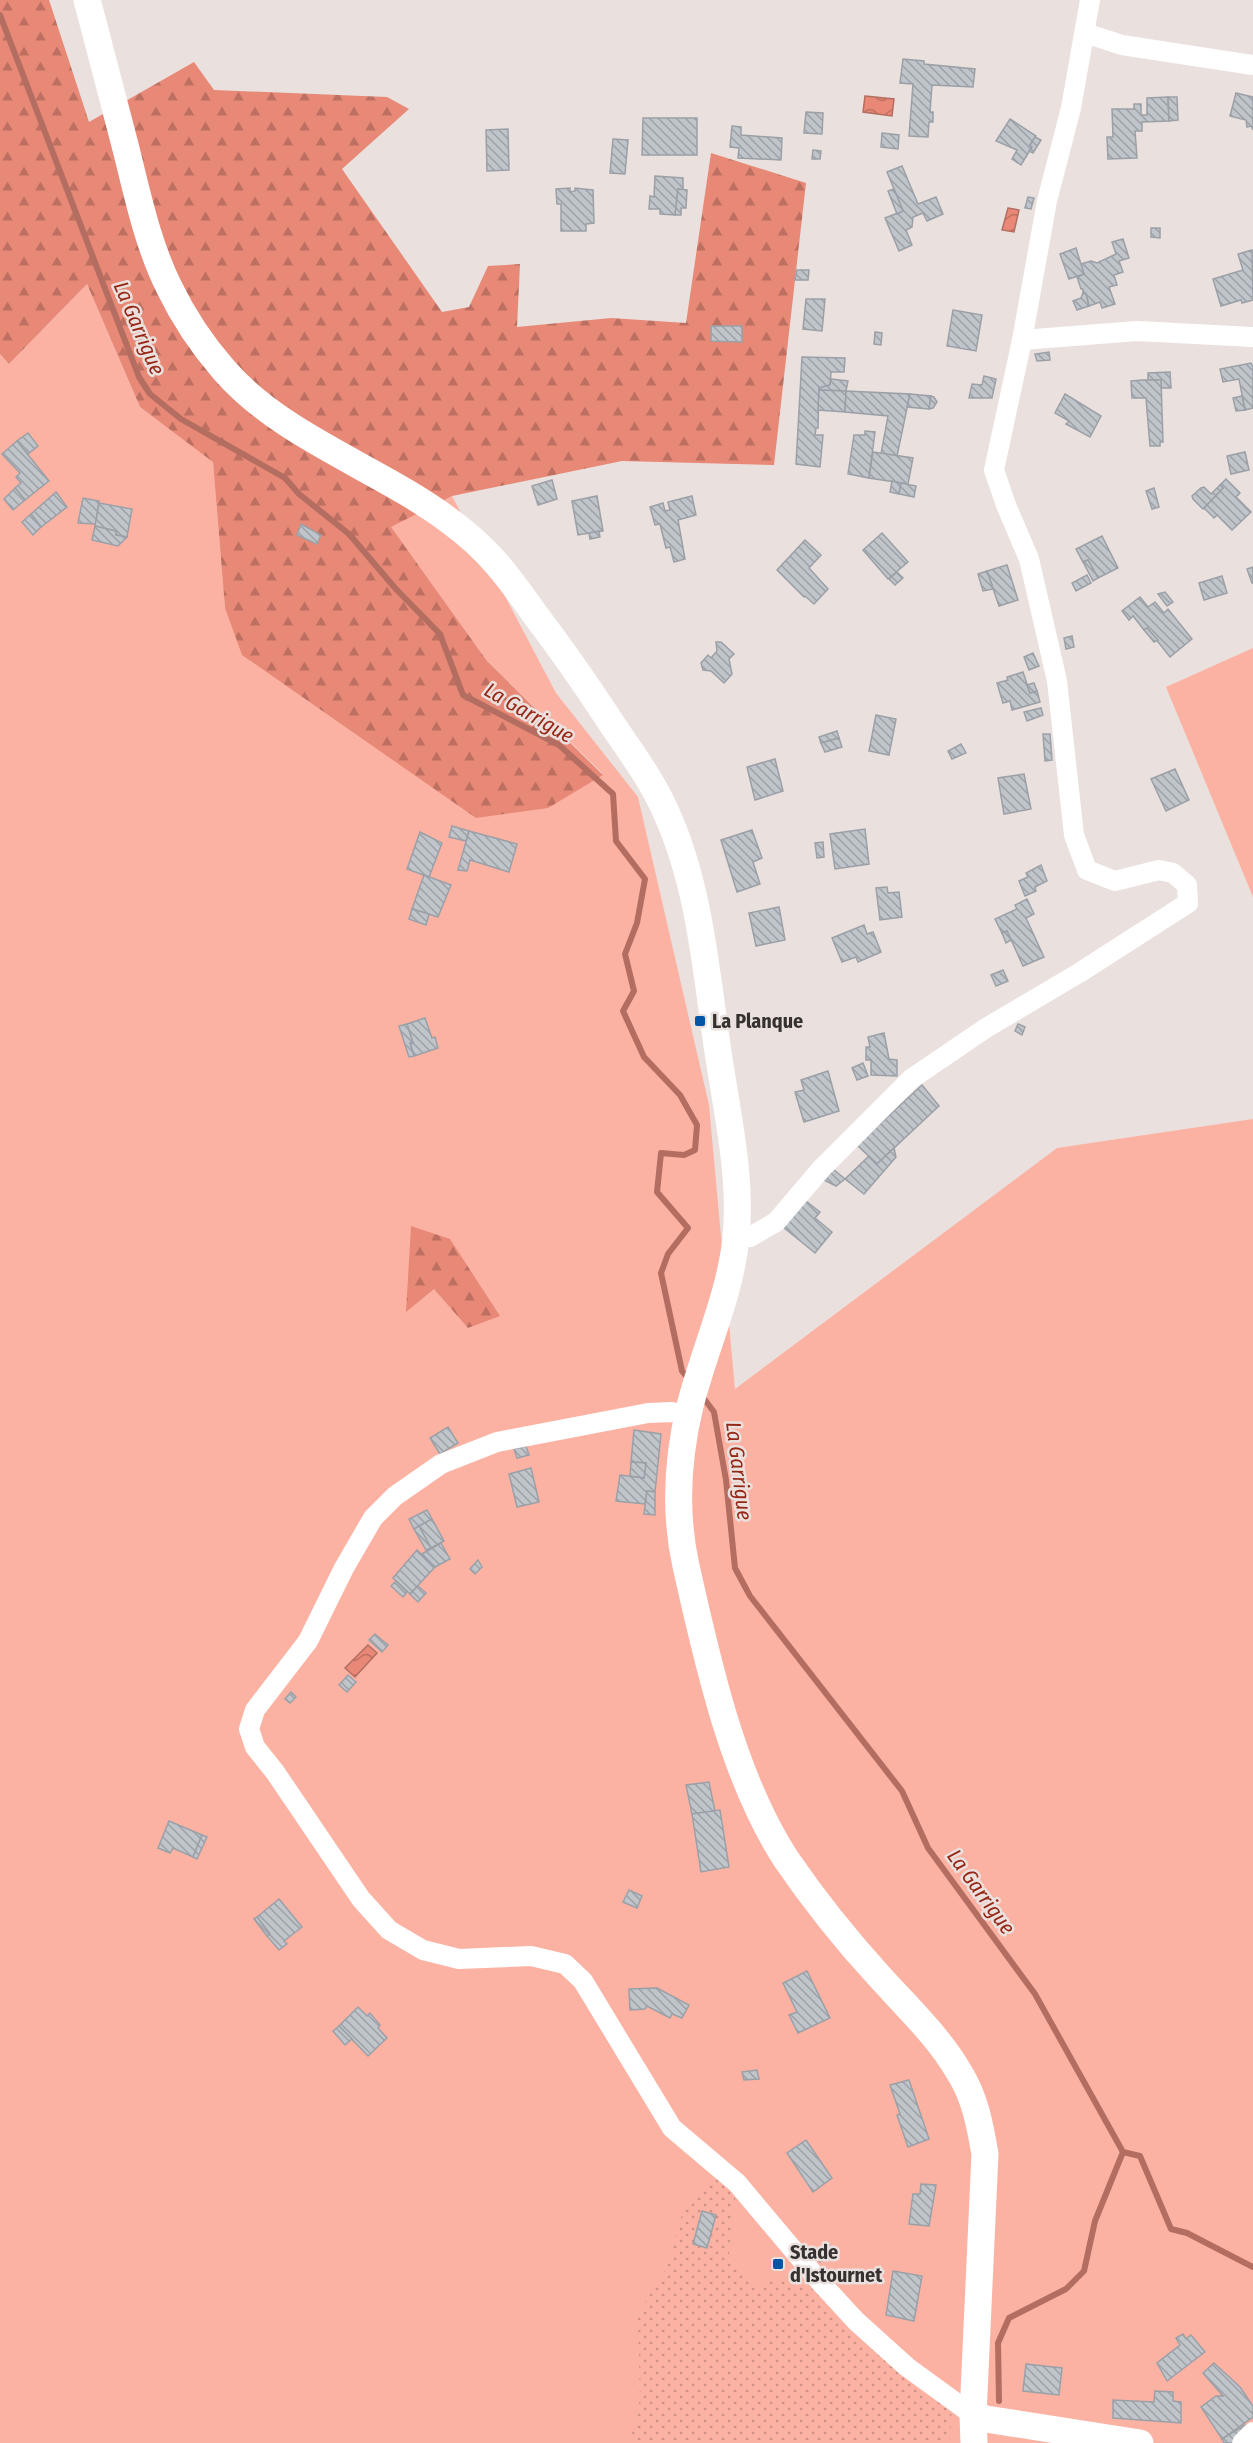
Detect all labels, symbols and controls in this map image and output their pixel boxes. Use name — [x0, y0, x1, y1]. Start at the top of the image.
water label: La Garrigue — [108, 277, 170, 379]
water label: La Garrigue — [480, 677, 578, 749]
place label: La Planque — [712, 1009, 803, 1033]
marker: La Planque — [693, 1014, 707, 1028]
water label: La Garrigue — [720, 1420, 758, 1522]
water label: La Garrigue — [941, 1844, 1021, 1940]
place label: Stade d'Istournet — [790, 2240, 883, 2287]
marker: Stade d'Istournet — [771, 2257, 785, 2271]

